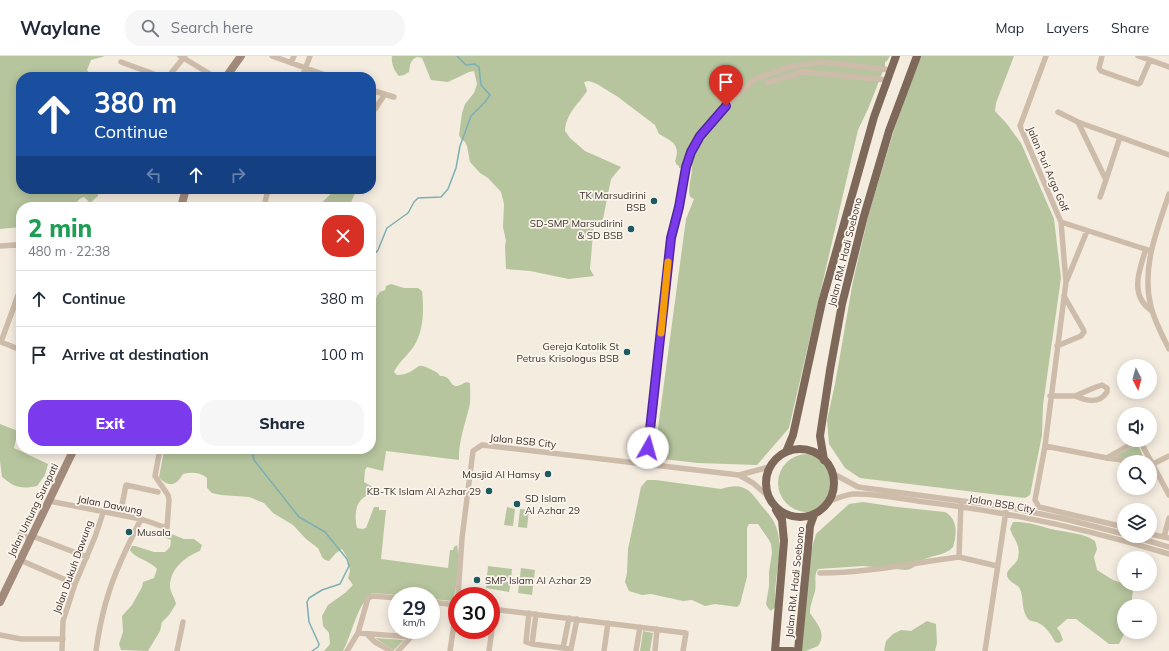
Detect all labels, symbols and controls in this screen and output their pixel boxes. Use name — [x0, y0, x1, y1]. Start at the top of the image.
search box — [125, 10, 405, 46]
text: Waylane — [20, 16, 101, 40]
icon: search — [139, 17, 161, 39]
text: Search here — [171, 18, 253, 37]
text: Map — [995, 19, 1024, 37]
text: Layers — [1046, 19, 1089, 37]
text: Share — [1111, 19, 1149, 37]
pin — [709, 65, 743, 106]
icon: arrive — [715, 71, 737, 93]
text: 380 m — [94, 85, 177, 120]
icon: ahead — [28, 88, 80, 140]
text: Continue — [94, 120, 168, 143]
street label: Jalan Puri Arga Golf — [1024, 124, 1072, 214]
icon: left — [143, 164, 165, 186]
icon: ahead — [185, 164, 207, 186]
icon: right — [227, 164, 249, 186]
place label: TK Marsudirini BSB — [579, 189, 646, 214]
marker: TK Marsudirini BSB — [649, 196, 659, 206]
street label: Jalan RM. Hadi Soebono — [825, 196, 865, 308]
text: 2 min — [28, 213, 92, 243]
button: close — [322, 215, 364, 257]
place label: SD-SMP Marsudirini & SD BSB — [530, 217, 623, 242]
marker: SD-SMP Marsudirini & SD BSB — [626, 224, 636, 234]
text: 480 m · 22:38 — [28, 243, 110, 259]
icon: ahead — [28, 288, 50, 310]
text: Continue — [62, 289, 125, 308]
text: 380 m — [320, 289, 364, 308]
place label: Gereja Katolik St Petrus Krisologus BSB — [516, 340, 619, 365]
icon: arrive — [28, 344, 50, 366]
text: Arrive at destination — [62, 345, 209, 364]
text: 100 m — [320, 345, 364, 364]
marker: Gereja Katolik St Petrus Krisologus BSB — [622, 347, 632, 357]
north arrow — [1117, 359, 1157, 399]
map controls — [1117, 359, 1157, 639]
button: Exit — [28, 400, 192, 446]
button: Share — [200, 400, 364, 446]
button: sound — [1117, 407, 1157, 447]
position arrow — [627, 427, 669, 469]
street label: Jalan BSB City — [489, 431, 558, 451]
button: search — [1117, 455, 1157, 495]
street label: Jalan Untung Suropati — [5, 461, 61, 559]
place label: Masjid Al Hamsy — [462, 468, 541, 481]
marker: Masjid Al Hamsy — [543, 469, 553, 479]
place label: KB-TK Islam Al Azhar 29 — [367, 485, 481, 498]
marker: KB-TK Islam Al Azhar 29 — [484, 486, 494, 496]
street label: Jalan Dawung — [76, 492, 144, 518]
place label: SD Islam Al Azhar 29 — [525, 492, 580, 517]
street label: Jalan BSB City — [968, 492, 1037, 516]
marker: SD Islam Al Azhar 29 — [512, 499, 522, 509]
button: layers — [1117, 503, 1157, 543]
street label: Jalan Dukuh Dawung — [50, 518, 96, 616]
street label: Jalan RM. Hadi Soebono — [783, 525, 807, 638]
place label: Musala — [137, 526, 171, 539]
marker: Musala — [124, 527, 134, 537]
button: + — [1117, 551, 1157, 591]
place label: SMP Islam Al Azhar 29 — [485, 574, 591, 587]
marker: SMP Islam Al Azhar 29 — [472, 575, 482, 585]
speed limit sign: 30 — [448, 587, 500, 639]
text: 29 — [402, 595, 426, 620]
button: − — [1117, 599, 1157, 639]
text: km/h — [403, 616, 425, 629]

